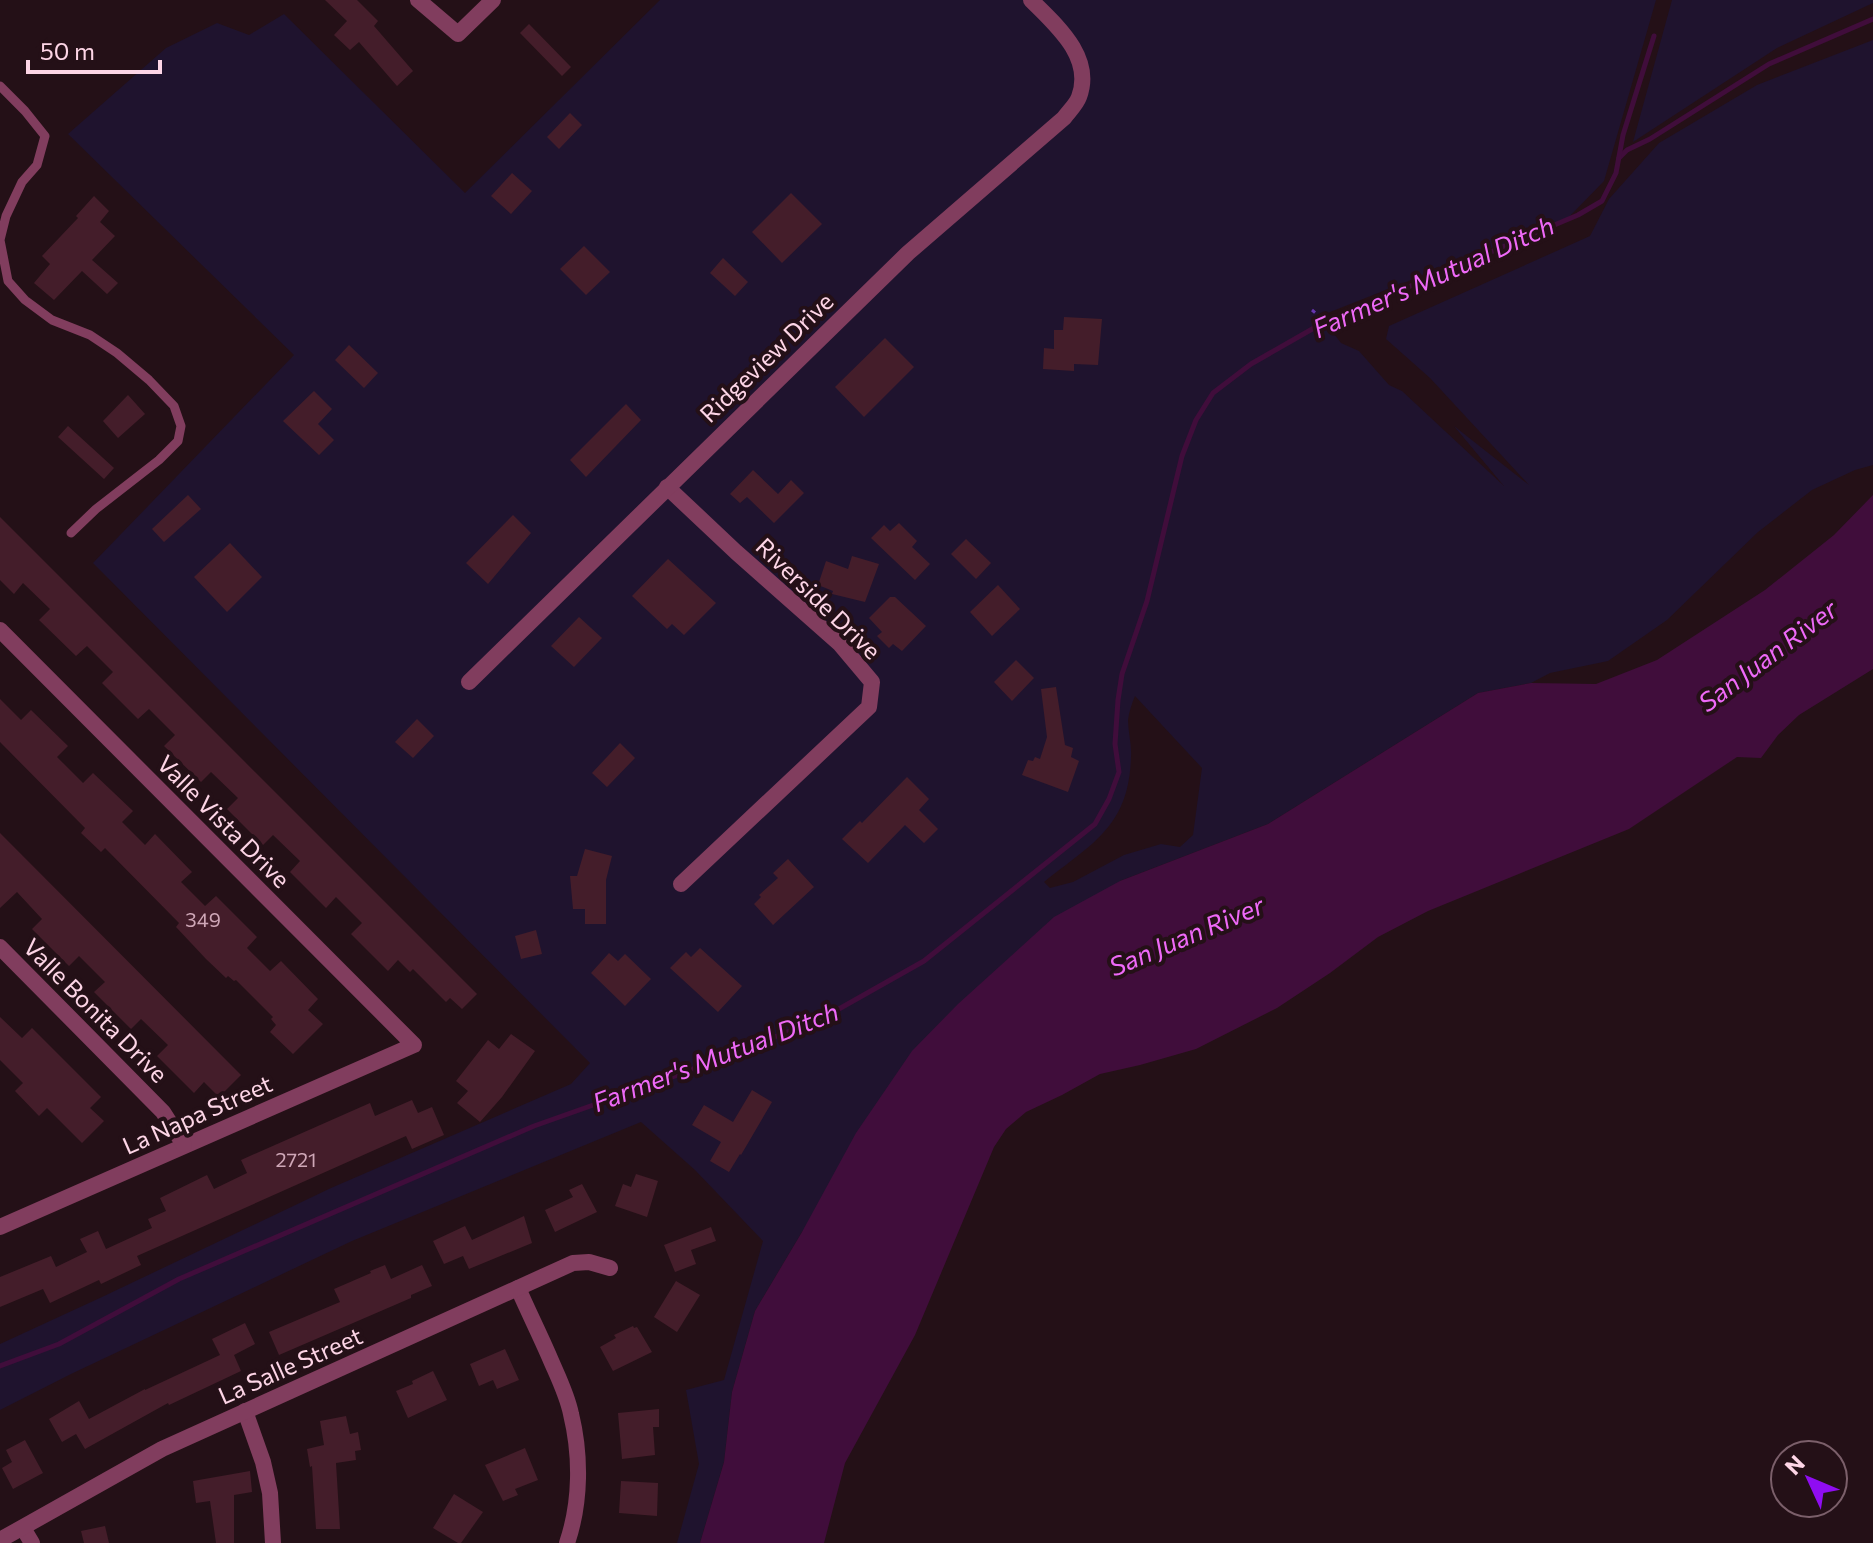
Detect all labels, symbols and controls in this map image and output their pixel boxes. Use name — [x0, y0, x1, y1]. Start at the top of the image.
scale bar — [28, 24, 160, 74]
text: 50 m — [40, 36, 95, 65]
water label: Farmer's Mutual Ditch — [1307, 209, 1559, 343]
street label: Ridgeview Drive — [693, 286, 839, 428]
street label: Riverside Drive — [751, 531, 887, 665]
water label: San Juan River — [1692, 592, 1844, 717]
street label: Valle Vista Drive — [152, 749, 296, 893]
water label: San Juan River — [1104, 888, 1270, 982]
house number: 349 — [185, 907, 221, 931]
street label: Valle Bonita Drive — [18, 932, 174, 1088]
water label: Farmer's Mutual Ditch — [588, 995, 842, 1117]
street label: La Napa Street — [118, 1068, 276, 1160]
house number: 2721 — [275, 1147, 317, 1171]
street label: La Salle Street — [213, 1320, 367, 1410]
north arrow — [1769, 1439, 1849, 1519]
text: N — [1779, 1449, 1810, 1480]

